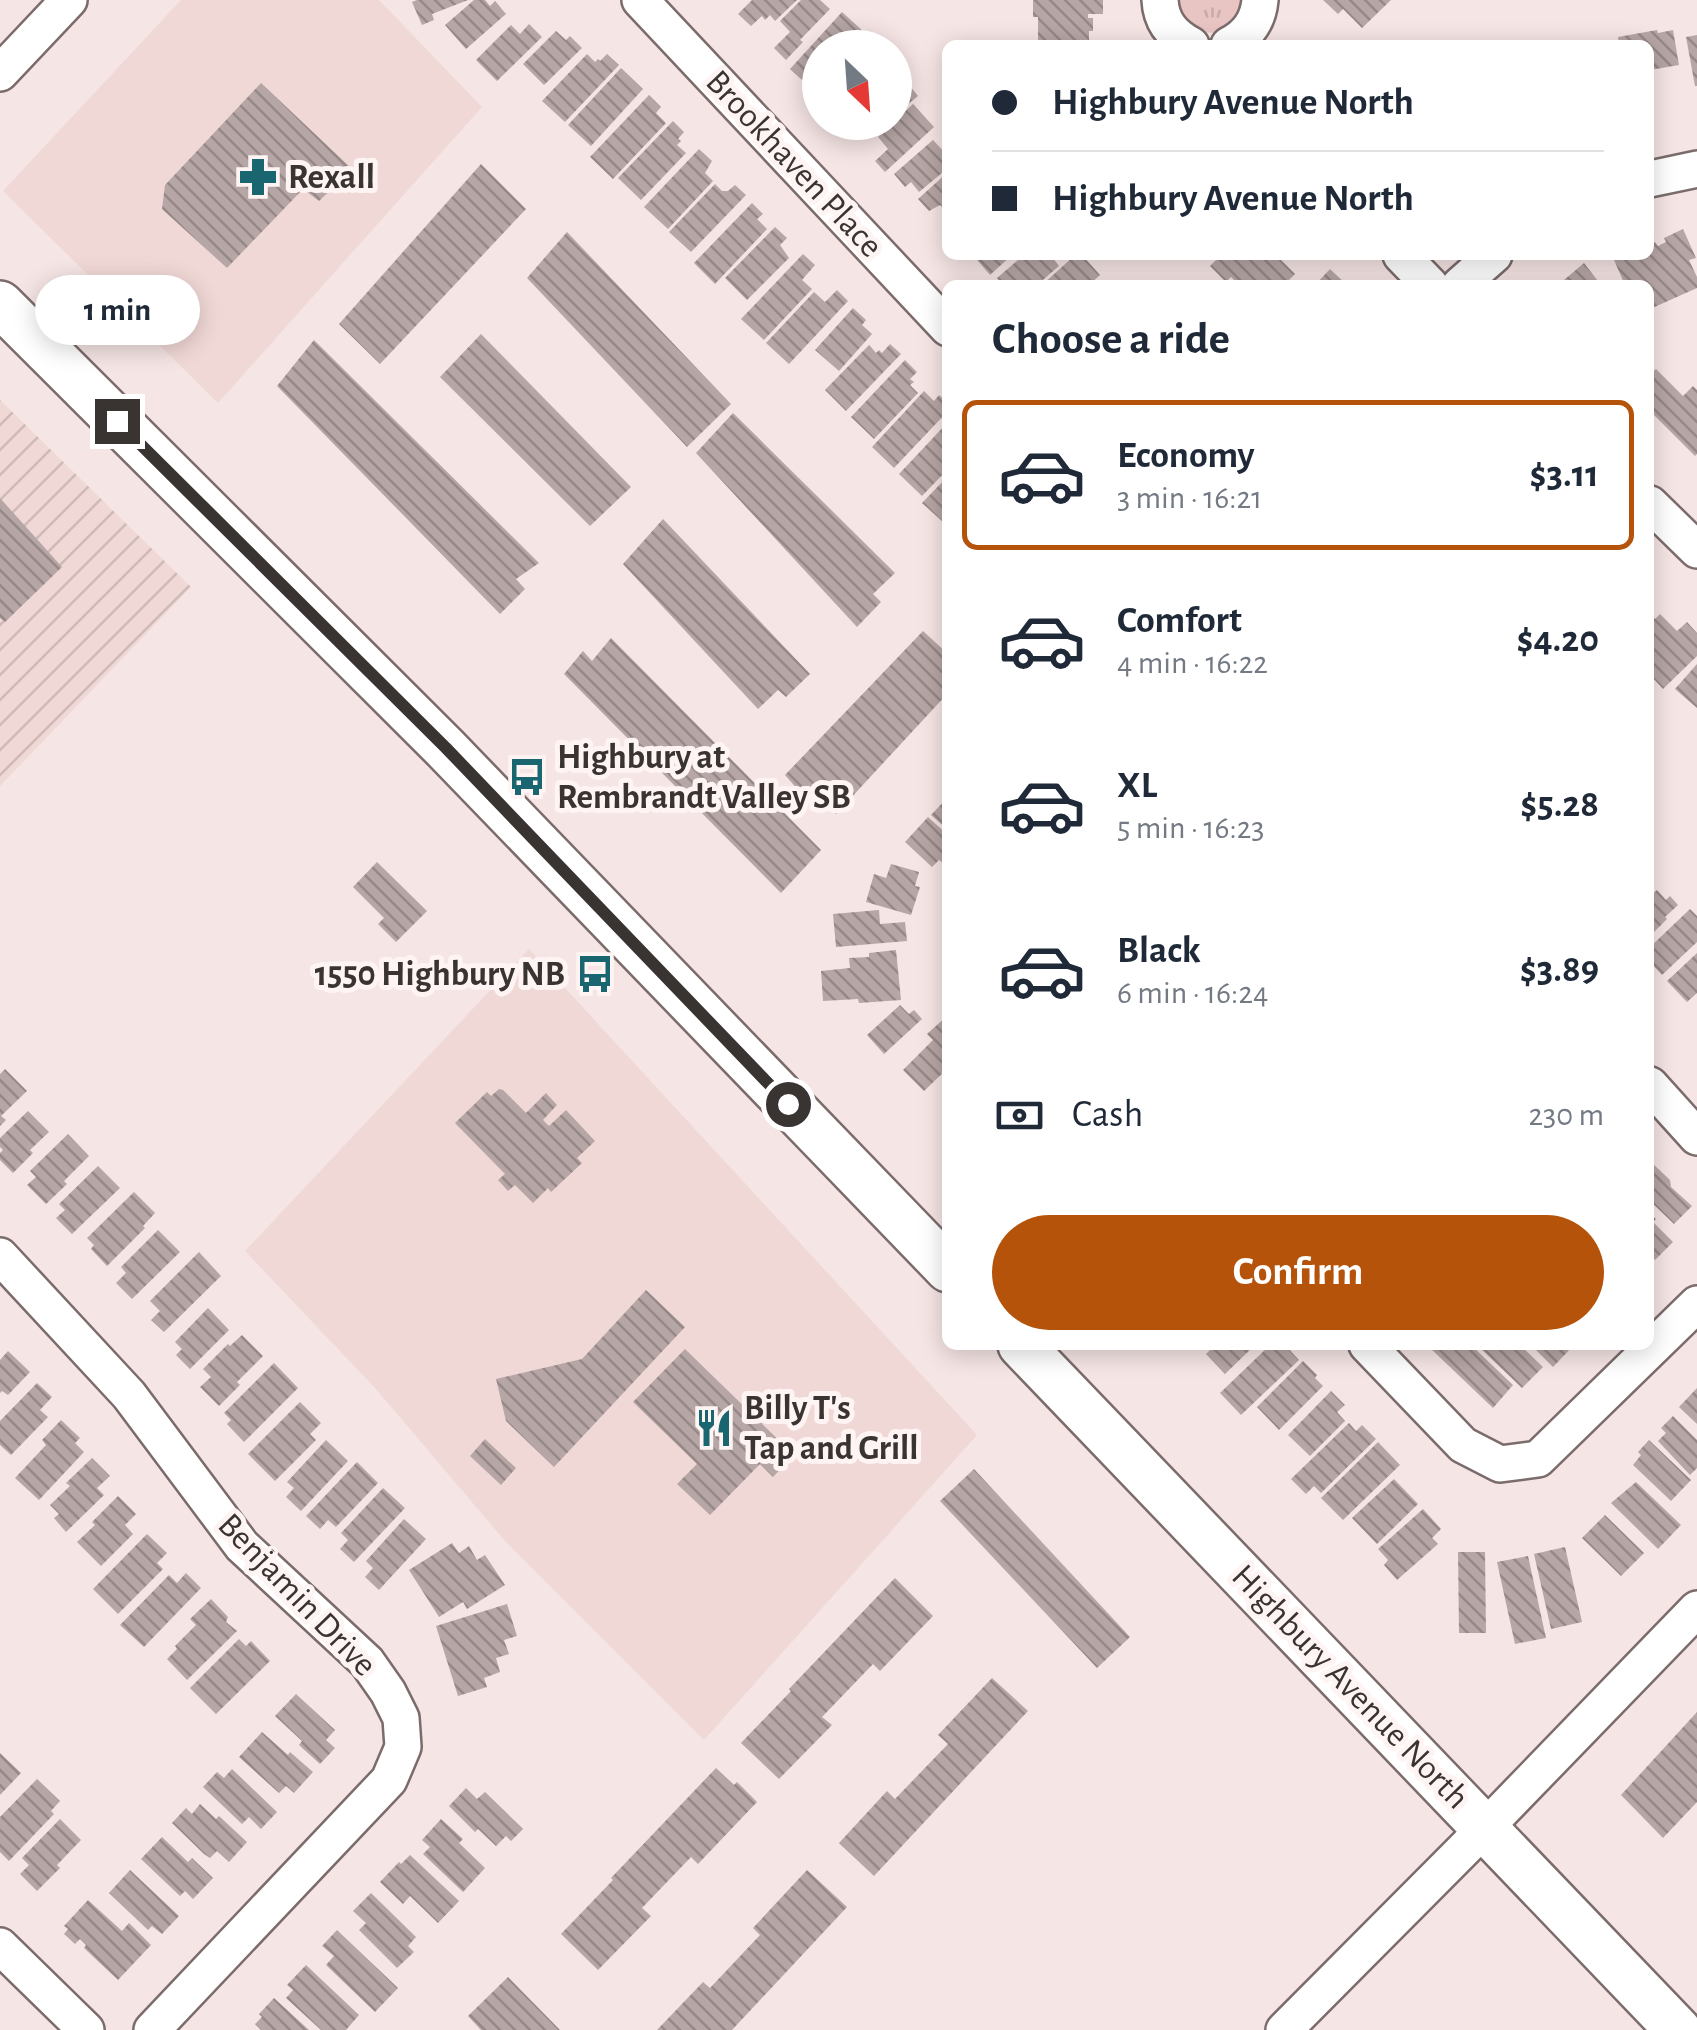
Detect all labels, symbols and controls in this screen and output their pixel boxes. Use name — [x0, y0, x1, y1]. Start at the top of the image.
north arrow — [802, 30, 912, 140]
map controls — [802, 30, 912, 140]
street label: Brookhaven Place — [699, 64, 889, 264]
text: Highbury Avenue North — [1052, 84, 1414, 122]
pharmacy icon: Rexall — [237, 156, 279, 198]
place label: Rexall — [288, 160, 375, 195]
text: Highbury Avenue North — [1052, 180, 1414, 218]
callout: 1 min — [34, 276, 200, 346]
text: 1 min — [84, 294, 151, 326]
text: Choose a ride — [992, 317, 1230, 362]
route end — [95, 399, 140, 444]
icon: car — [997, 430, 1087, 520]
text: Economy — [1117, 437, 1255, 475]
text: $3.11 — [1529, 456, 1599, 494]
text: 3 min · 16:21 — [1117, 482, 1262, 514]
icon: car — [997, 595, 1087, 685]
text: Comfort — [1117, 602, 1242, 640]
text: $4.20 — [1516, 621, 1599, 659]
text: 4 min · 16:22 — [1117, 647, 1268, 679]
place label: Highbury at Rembrandt Valley SB — [557, 740, 851, 815]
bus stop icon: Highbury at Rembrandt Valley SB — [506, 756, 548, 798]
icon: car — [997, 760, 1087, 850]
text: XL — [1117, 767, 1157, 805]
text: $5.28 — [1520, 786, 1599, 824]
text: 5 min · 16:23 — [1117, 812, 1265, 844]
icon: car — [997, 925, 1087, 1015]
text: Black — [1117, 932, 1201, 970]
text: $3.89 — [1520, 951, 1599, 989]
bus stop icon: 1550 Highbury NB — [574, 953, 616, 995]
place label: 1550 Highbury NB — [315, 957, 565, 992]
text: 6 min · 16:24 — [1117, 977, 1268, 1009]
route start — [766, 1082, 811, 1127]
icon: cash — [992, 1088, 1047, 1143]
text: Cash — [1072, 1096, 1143, 1134]
text: 230 m — [1528, 1099, 1604, 1131]
button: Confirm — [992, 1215, 1604, 1330]
place label: Billy T's Tap and Grill — [744, 1391, 918, 1466]
restaurant icon: Billy T's Tap and Grill — [693, 1407, 735, 1449]
street label: Benjamin Drive — [211, 1507, 383, 1683]
street label: Highbury Avenue North — [1225, 1558, 1475, 1816]

